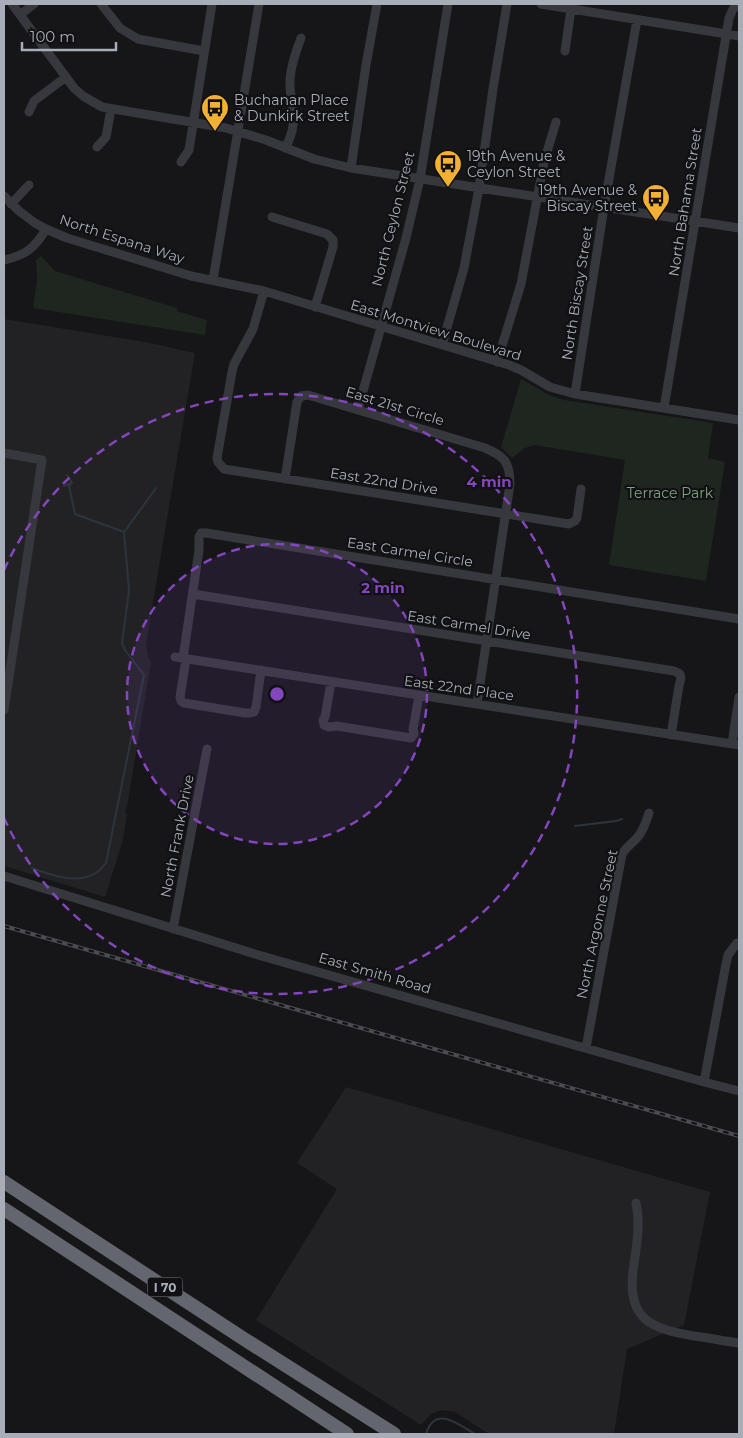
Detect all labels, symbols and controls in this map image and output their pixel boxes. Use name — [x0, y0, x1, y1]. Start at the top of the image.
scale bar — [22, 20, 116, 52]
text: 100 m — [30, 27, 75, 46]
place label: Buchanan Place & Dunkirk Street — [234, 91, 350, 125]
bus stop icon: Buchanan Place & Dunkirk Street — [200, 93, 230, 132]
street label: North Bahama Street — [664, 126, 706, 278]
place label: 19th Avenue & Ceylon Street — [467, 147, 566, 181]
street label: North Ceylon Street — [368, 149, 419, 288]
bus stop icon: 19th Avenue & Ceylon Street — [433, 149, 463, 188]
place label: 19th Avenue & Biscay Street — [539, 181, 638, 215]
bus stop icon: 19th Avenue & Biscay Street — [641, 183, 671, 222]
street label: North Espana Way — [57, 210, 187, 268]
street label: North Biscay Street — [558, 224, 597, 361]
street label: East Montview Boulevard — [348, 295, 524, 365]
street label: East 21st Circle — [344, 382, 446, 430]
street label: East 22nd Drive — [329, 464, 439, 498]
text: 4 min — [466, 472, 512, 491]
park label: Terrace Park — [627, 484, 714, 502]
street label: East Carmel Circle — [346, 533, 474, 571]
text: 2 min — [361, 578, 405, 597]
street label: East Carmel Drive — [406, 606, 532, 644]
street label: East 22nd Place — [403, 671, 515, 705]
centre of rings — [268, 685, 286, 703]
street label: North Frank Drive — [156, 773, 198, 899]
street label: North Argonne Street — [572, 847, 622, 1000]
street label: East Smith Road — [317, 948, 433, 998]
road number: I 70 — [148, 1277, 182, 1296]

